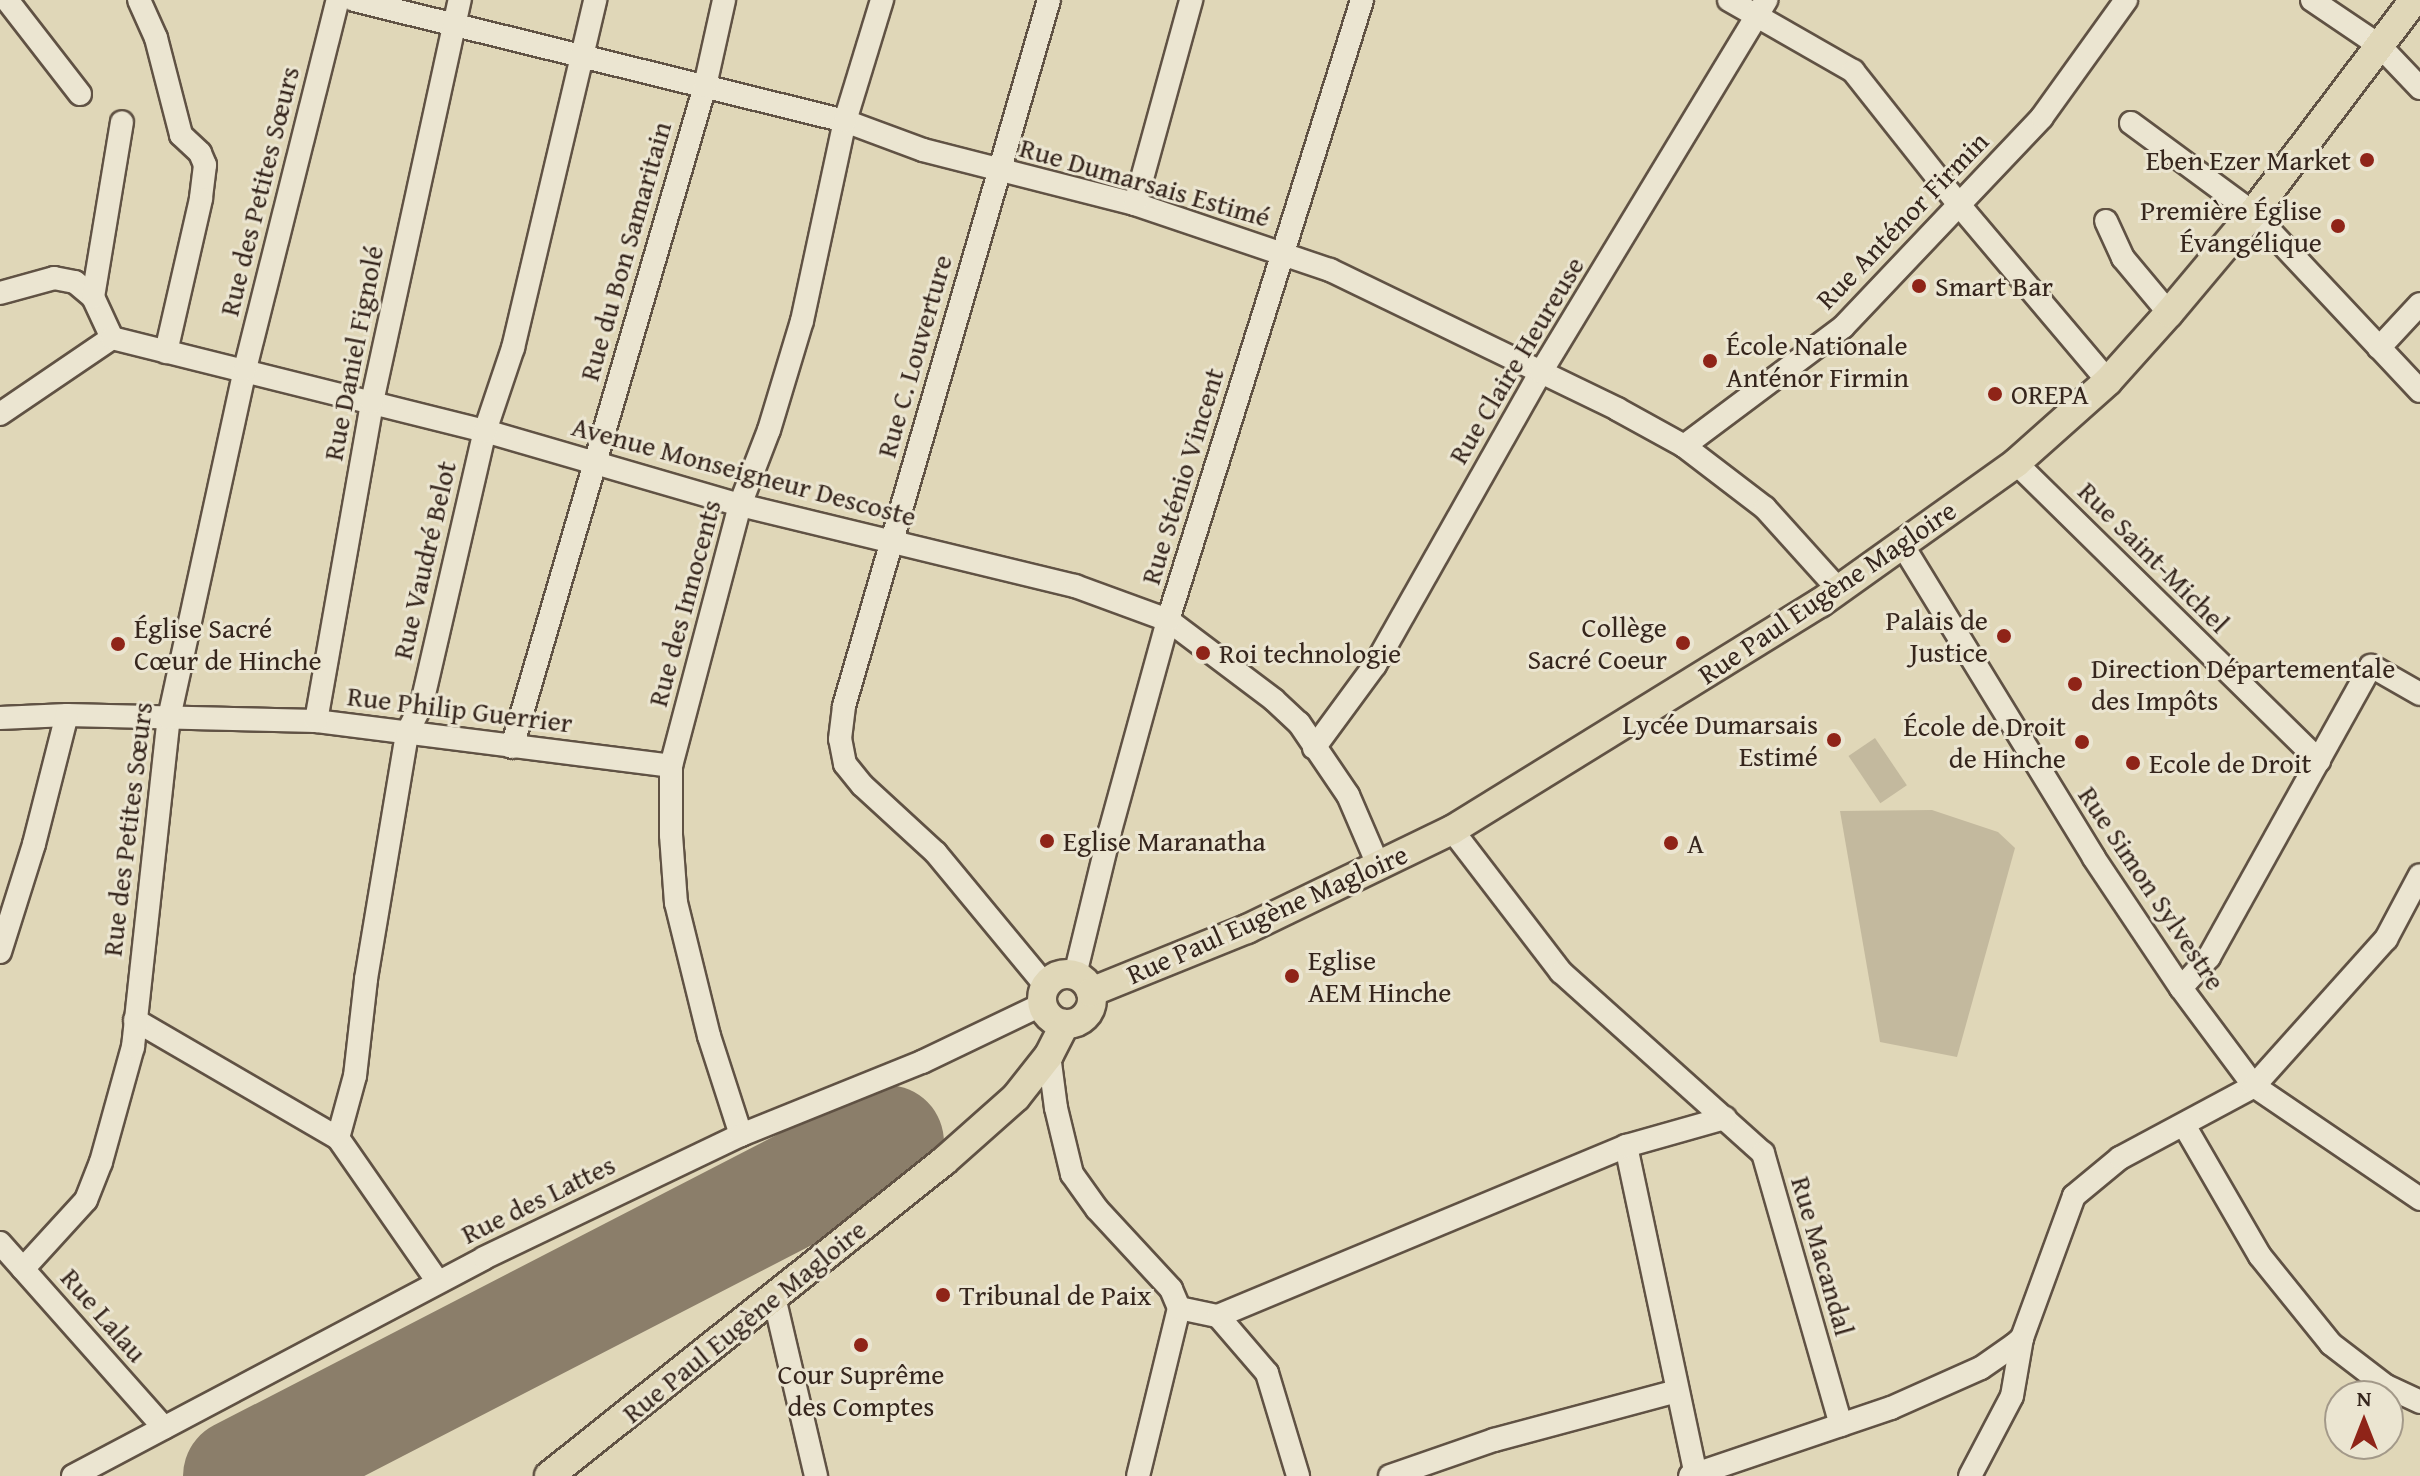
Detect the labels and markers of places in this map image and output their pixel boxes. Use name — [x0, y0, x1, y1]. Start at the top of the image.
place label: Eben Ezer Market — [2146, 143, 2351, 177]
marker: Eben Ezer Market — [2358, 151, 2376, 169]
place label: Première Église Évangélique — [2140, 193, 2322, 259]
marker: Première Église Évangélique — [2329, 217, 2347, 235]
place label: Smart Bar — [1935, 269, 2053, 303]
marker: Smart Bar — [1910, 277, 1928, 295]
place label: École Nationale Anténor Firmin — [1726, 328, 1909, 394]
marker: École Nationale Anténor Firmin — [1701, 352, 1719, 370]
place label: OREPA — [2011, 377, 2089, 411]
marker: OREPA — [1986, 385, 2004, 403]
place label: Palais de Justice — [1885, 603, 1988, 669]
place label: Collège Sacré Coeur — [1528, 610, 1667, 676]
place label: Église Sacré Cœur de Hinche — [134, 611, 322, 677]
marker: Palais de Justice — [1995, 627, 2013, 645]
marker: Collège Sacré Coeur — [1674, 634, 1692, 652]
marker: Église Sacré Cœur de Hinche — [109, 635, 127, 653]
place label: Roi technologie — [1219, 636, 1401, 670]
marker: Roi technologie — [1194, 644, 1212, 662]
place label: Direction Départementale des Impôts — [2091, 651, 2395, 717]
marker: Direction Départementale des Impôts — [2066, 675, 2084, 693]
place label: Lycée Dumarsais Estimé — [1622, 707, 1818, 773]
place label: École de Droit de Hinche — [1904, 709, 2066, 775]
marker: Lycée Dumarsais Estimé — [1825, 731, 1843, 749]
marker: École de Droit de Hinche — [2073, 733, 2091, 751]
place label: Ecole de Droit — [2149, 746, 2311, 780]
marker: Ecole de Droit — [2124, 754, 2142, 772]
place label: Eglise Maranatha — [1063, 824, 1266, 858]
place label: A — [1687, 826, 1704, 860]
marker: Eglise Maranatha — [1038, 832, 1056, 850]
marker: A — [1662, 834, 1680, 852]
place label: Eglise AEM Hinche — [1308, 943, 1451, 1009]
marker: Eglise AEM Hinche — [1283, 967, 1301, 985]
place label: Tribunal de Paix — [959, 1278, 1151, 1312]
marker: Tribunal de Paix — [934, 1286, 952, 1304]
marker: Cour Suprême des Comptes — [852, 1336, 870, 1354]
place label: Cour Suprême des Comptes — [778, 1357, 944, 1423]

